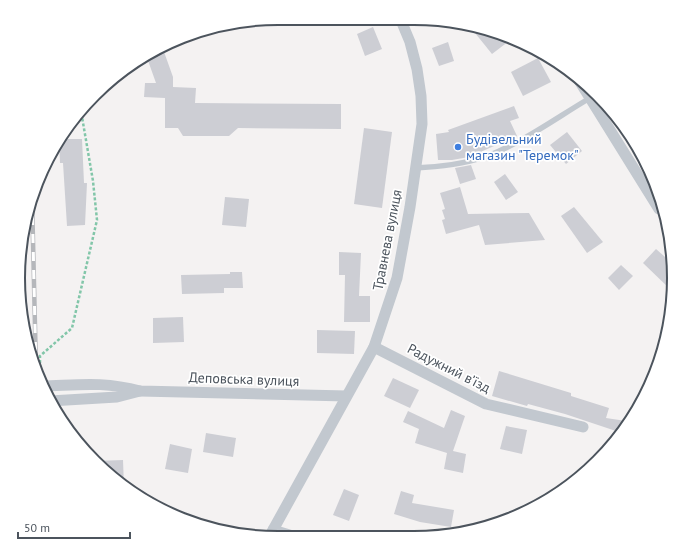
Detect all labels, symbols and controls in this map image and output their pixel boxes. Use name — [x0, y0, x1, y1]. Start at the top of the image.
place label: Будівельний магазин "Теремок" — [466, 130, 579, 164]
marker: Будівельний магазин "Теремок" — [453, 142, 463, 152]
street label: Травнева вулиця — [368, 188, 406, 292]
street label: Радужний в’їзд — [404, 339, 494, 397]
street label: Деповська вулиця — [188, 368, 300, 390]
scale bar — [18, 514, 130, 540]
text: 50 m — [24, 520, 50, 535]

